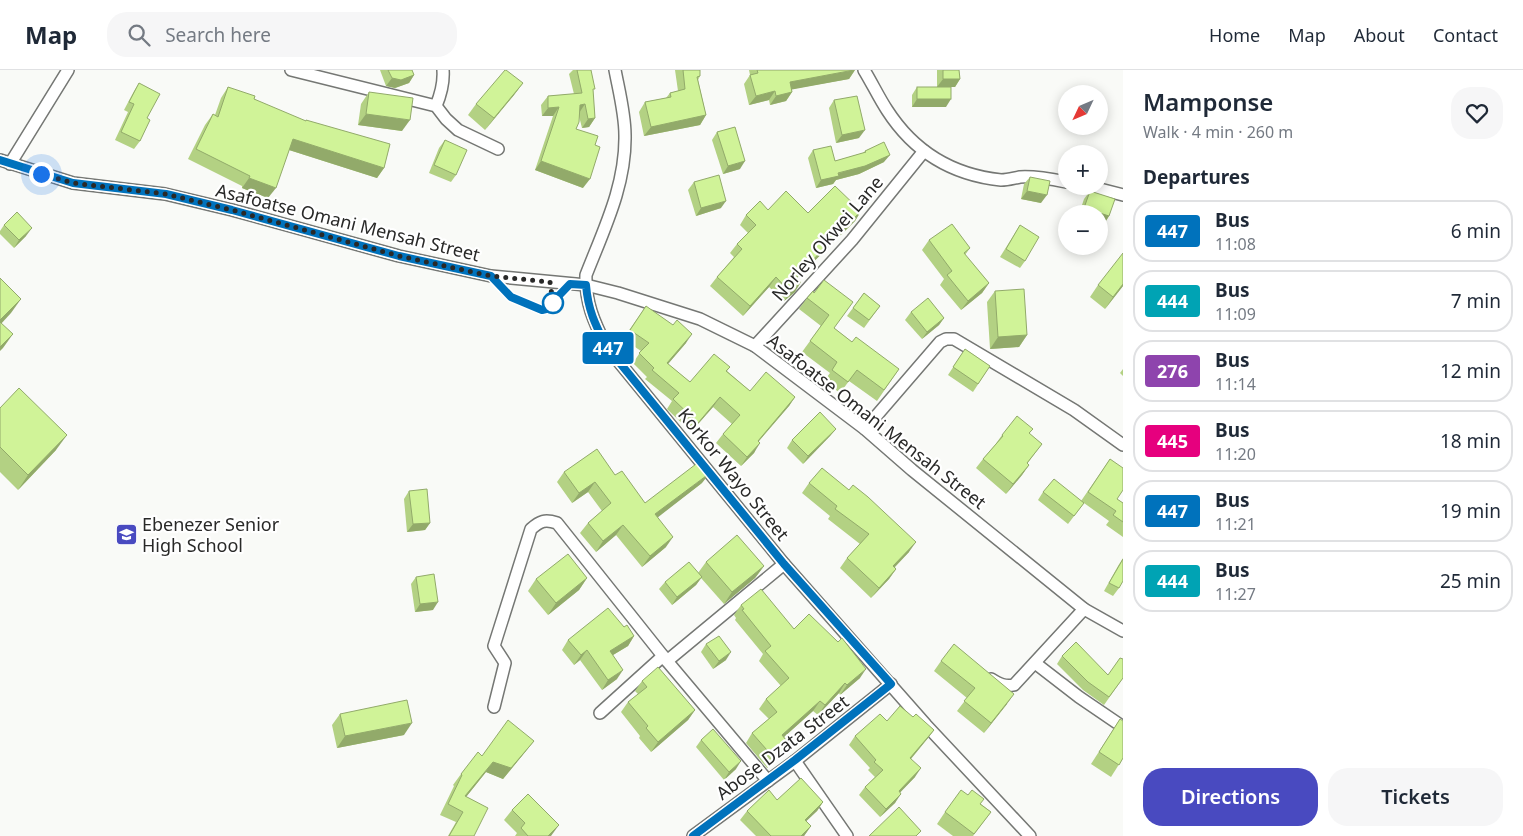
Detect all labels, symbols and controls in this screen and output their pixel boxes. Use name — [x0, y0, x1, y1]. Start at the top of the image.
search box — [107, 12, 457, 57]
text: Map — [25, 18, 77, 51]
icon: search — [125, 21, 153, 49]
text: Search here — [165, 22, 271, 48]
text: Home — [1209, 23, 1260, 47]
text: Map — [1288, 23, 1326, 47]
text: About — [1354, 23, 1405, 47]
text: Contact — [1433, 23, 1498, 47]
north arrow — [1058, 85, 1108, 135]
map controls — [1058, 85, 1108, 255]
text: Mamponse — [1143, 85, 1273, 118]
button: heart — [1451, 87, 1503, 139]
text: Walk · 4 min · 260 m — [1143, 121, 1293, 143]
button: + — [1058, 145, 1108, 195]
your location — [29, 162, 54, 187]
text: Departures — [1143, 164, 1250, 190]
street label: Norley Okwei Lane — [766, 170, 888, 306]
street label: Asafoatse Omani Mensah Street — [214, 178, 483, 267]
button: − — [1058, 205, 1108, 255]
text: Bus — [1215, 207, 1250, 233]
text: 6 min — [1451, 218, 1501, 244]
text: 447 — [1157, 219, 1188, 243]
text: 11:08 — [1215, 233, 1256, 255]
text: Bus — [1215, 277, 1250, 303]
text: 7 min — [1451, 288, 1501, 314]
text: 444 — [1157, 289, 1188, 313]
unlabelled marker — [542, 292, 564, 314]
text: 11:09 — [1215, 303, 1256, 325]
street label: Asafoatse Omani Mensah Street — [763, 328, 992, 514]
line badge: 447 — [579, 332, 637, 364]
text: 447 — [593, 336, 623, 360]
text: Bus — [1215, 347, 1250, 373]
text: 12 min — [1440, 358, 1501, 384]
text: 276 — [1157, 359, 1188, 383]
text: 11:14 — [1215, 373, 1256, 395]
street label: Korkor Wayo Street — [673, 403, 795, 545]
text: Bus — [1215, 417, 1250, 443]
text: 18 min — [1440, 428, 1501, 454]
text: 445 — [1157, 429, 1188, 453]
text: 11:20 — [1215, 443, 1256, 465]
text: Bus — [1215, 487, 1250, 513]
text: 19 min — [1440, 498, 1501, 524]
text: 447 — [1157, 499, 1188, 523]
place label: Ebenezer Senior High School — [142, 512, 280, 557]
text: 11:21 — [1215, 513, 1256, 535]
school or university icon: Ebenezer Senior High School — [114, 522, 138, 546]
text: Bus — [1215, 557, 1250, 583]
text: 25 min — [1440, 568, 1501, 594]
text: 444 — [1157, 569, 1188, 593]
text: 11:27 — [1215, 583, 1256, 605]
street label: Abose Dzata Street — [711, 689, 854, 805]
button: Directions — [1143, 768, 1318, 826]
button: Tickets — [1328, 768, 1503, 826]

